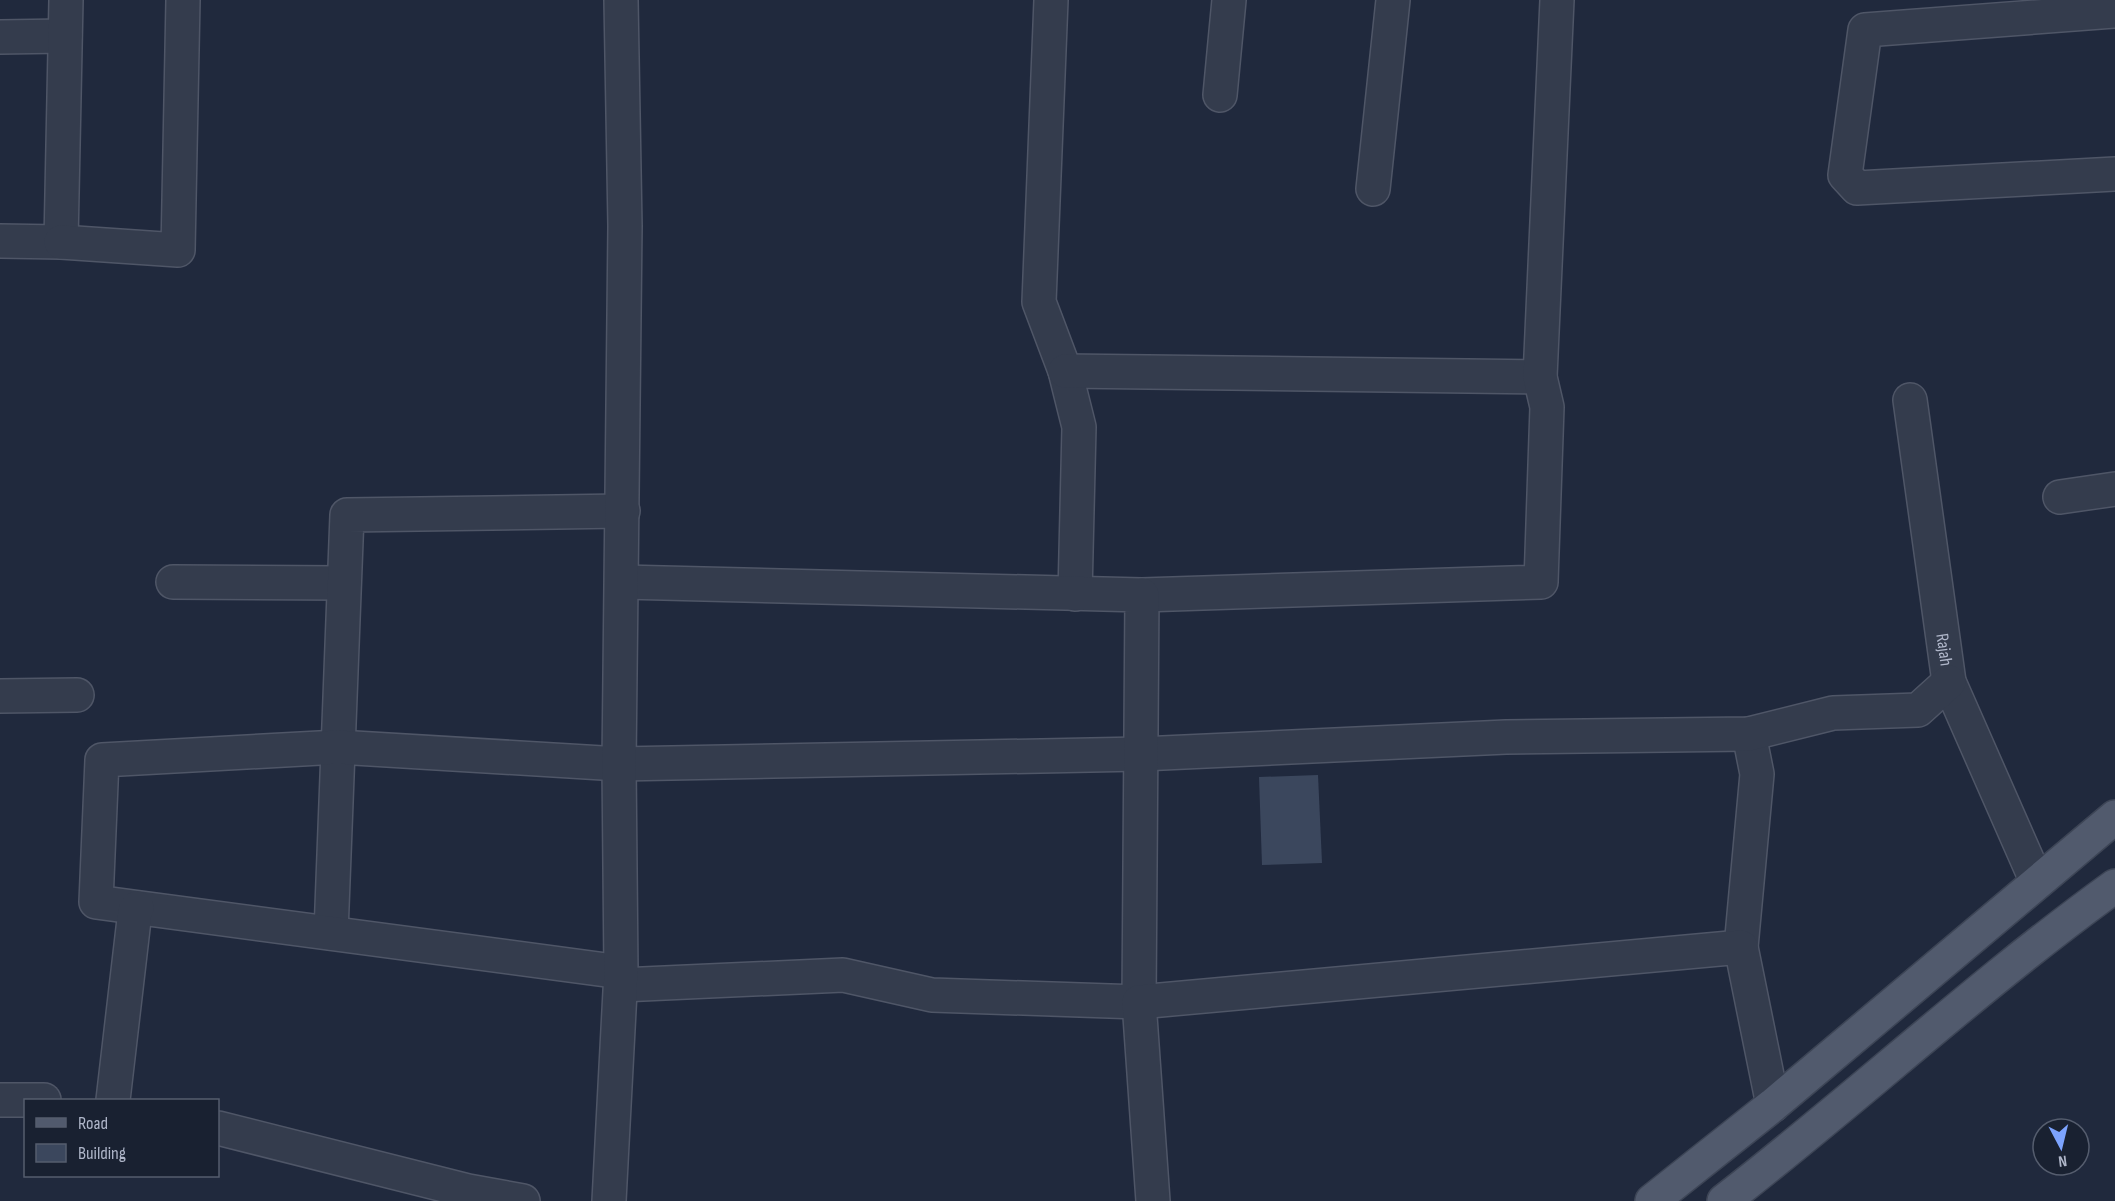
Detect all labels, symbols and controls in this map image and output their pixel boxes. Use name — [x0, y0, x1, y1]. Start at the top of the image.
street label: Rajah — [1932, 632, 1957, 667]
legend — [24, 1099, 219, 1177]
text: Road — [78, 1113, 108, 1134]
north arrow — [2031, 1117, 2091, 1177]
text: Building — [78, 1143, 126, 1164]
text: N — [2057, 1150, 2068, 1170]

